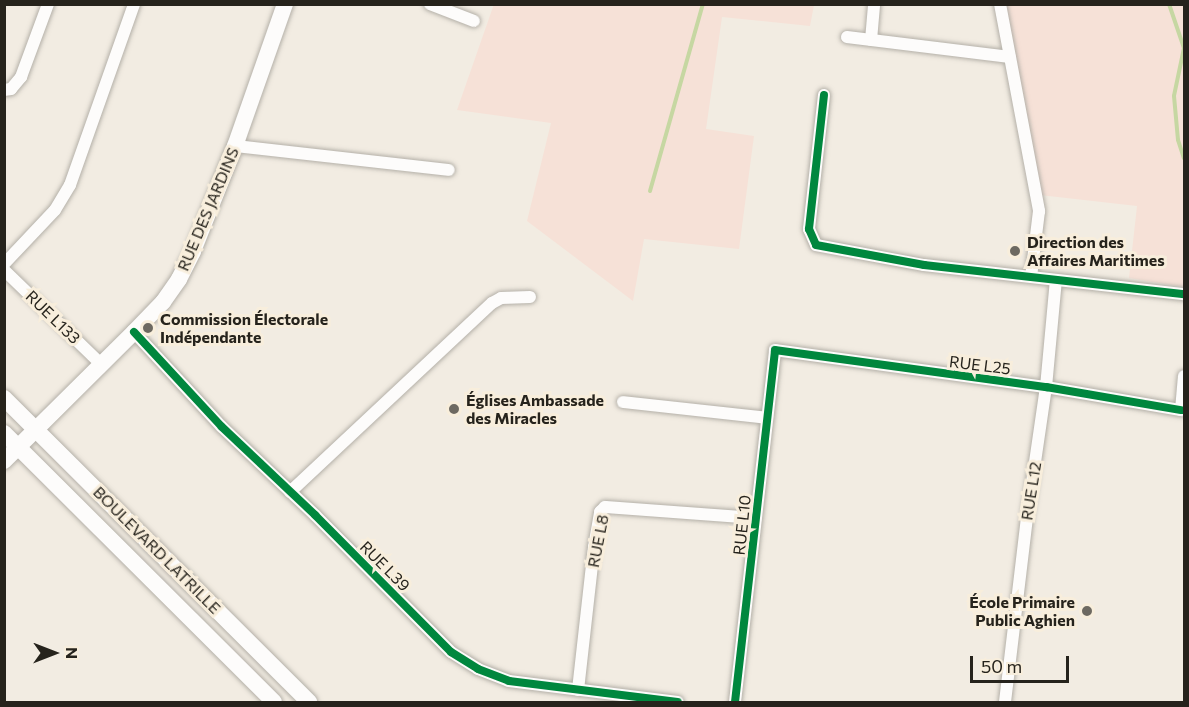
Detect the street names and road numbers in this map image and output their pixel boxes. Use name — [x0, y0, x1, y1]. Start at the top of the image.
street label: RUE DES JARDINS — [173, 144, 243, 274]
street label: RUE L133 — [22, 286, 84, 348]
street label: RUE L25 — [948, 352, 1012, 378]
street label: RUE L12 — [1017, 460, 1045, 522]
street label: BOULEVARD LATRILLE — [89, 482, 225, 618]
street label: RUE L10 — [729, 494, 755, 556]
street label: RUE L8 — [583, 513, 613, 569]
street label: RUE L39 — [356, 537, 414, 595]

